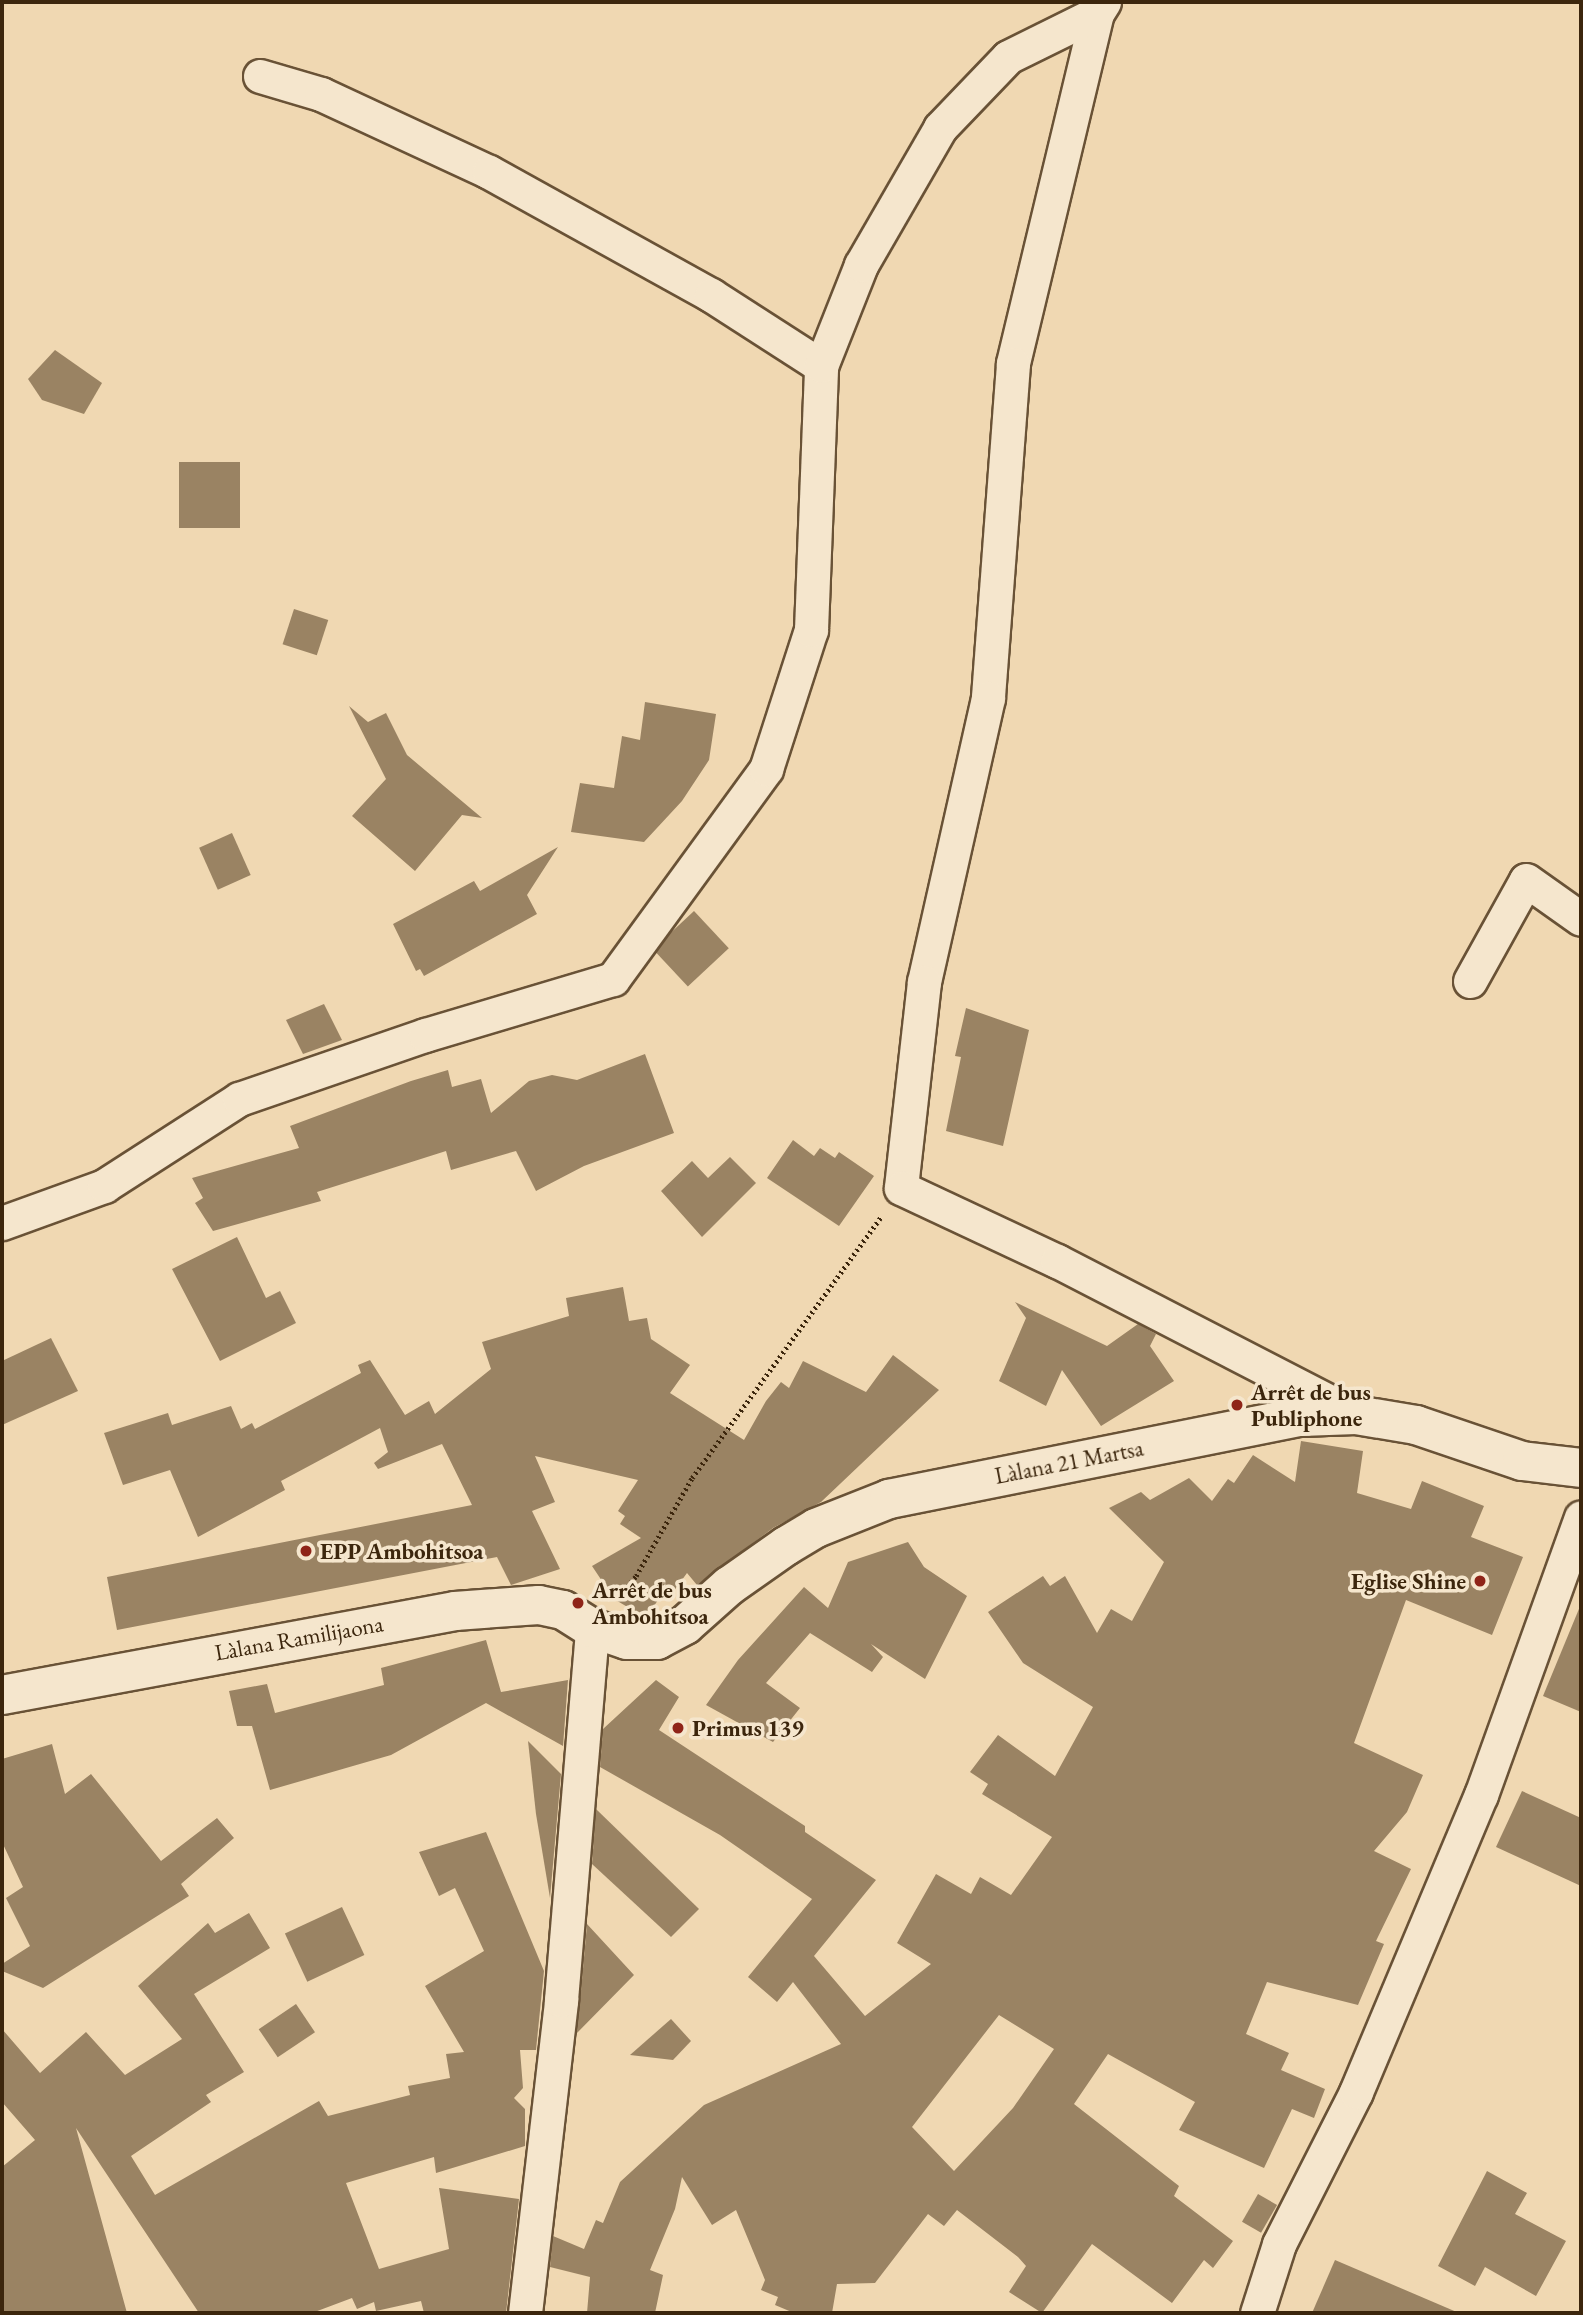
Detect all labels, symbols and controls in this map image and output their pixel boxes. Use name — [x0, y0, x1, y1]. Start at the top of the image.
place label: Arrêt de bus Publiphone — [1251, 1378, 1371, 1432]
marker: Arrêt de bus Publiphone — [1229, 1397, 1245, 1413]
street label: Làlana 21 Martsa — [992, 1434, 1146, 1490]
place label: EPP Ambohitsoa — [320, 1537, 483, 1565]
marker: EPP Ambohitsoa — [298, 1543, 314, 1559]
place label: Eglise Shine — [1351, 1567, 1466, 1595]
marker: Eglise Shine — [1472, 1573, 1488, 1589]
place label: Arrêt de bus Ambohitsoa — [592, 1576, 712, 1630]
marker: Arrêt de bus Ambohitsoa — [570, 1595, 586, 1611]
street label: Làlana Ramilijaona — [213, 1610, 385, 1666]
place label: Primus 139 — [692, 1714, 804, 1742]
marker: Primus 139 — [670, 1720, 686, 1736]

